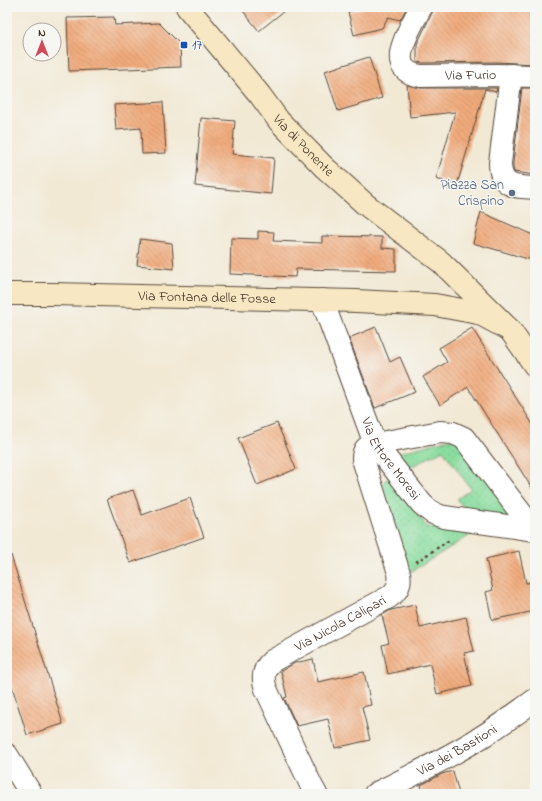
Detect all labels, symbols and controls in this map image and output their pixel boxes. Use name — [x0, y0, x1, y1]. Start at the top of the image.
north arrow — [22, 22, 62, 62]
text: N — [38, 25, 46, 41]
place label: 17 — [192, 35, 202, 56]
marker: 17 — [179, 40, 189, 50]
street label: Via Furio — [444, 64, 496, 86]
street label: Via di Ponente — [267, 109, 339, 182]
place label: Piazza San Crispino — [440, 175, 504, 212]
marker: Piazza San Crispino — [507, 188, 517, 198]
street label: Via Fontana delle Fosse — [137, 285, 277, 310]
street label: Via Ettore Moresi — [355, 414, 426, 505]
street label: Via Nicola Calipari — [290, 590, 390, 658]
street label: Via dei Bastioni — [413, 719, 501, 782]

